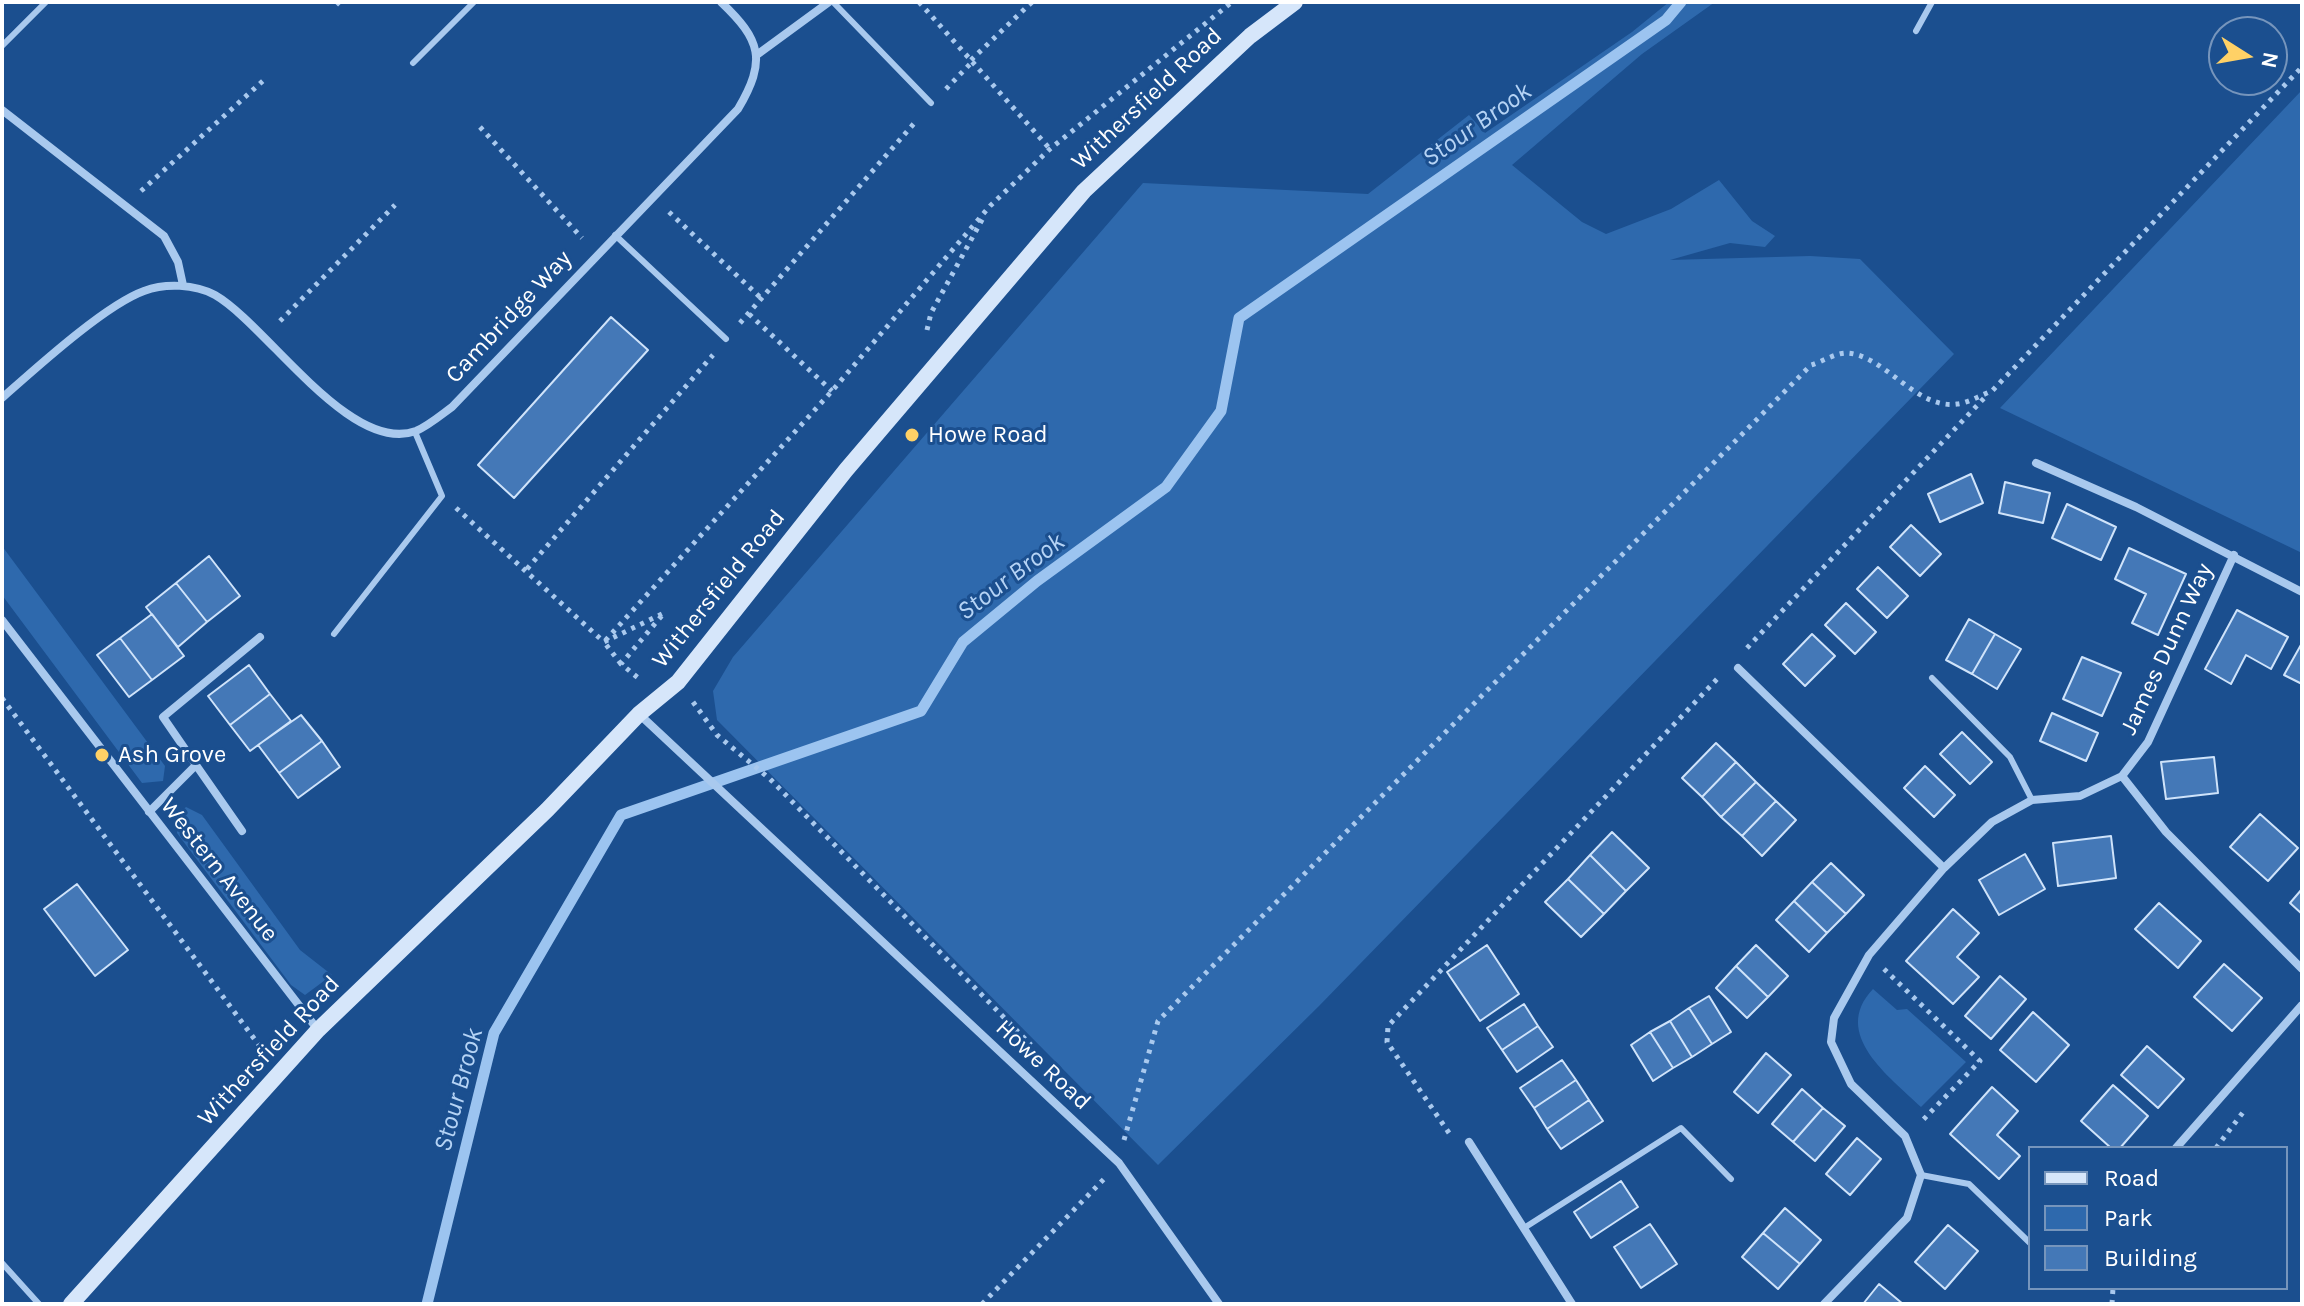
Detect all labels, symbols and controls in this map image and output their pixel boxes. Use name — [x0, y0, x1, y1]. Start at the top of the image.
north arrow — [2208, 16, 2288, 96]
street label: Withersfield Road — [1066, 22, 1228, 176]
text: N — [2255, 50, 2284, 70]
water label: Stour Brook — [1416, 76, 1538, 174]
street label: Cambridge Way — [440, 245, 578, 389]
place label: Howe Road — [928, 421, 1048, 449]
marker: Howe Road — [903, 426, 921, 444]
street label: Withersfield Road — [646, 504, 792, 674]
water label: Stour Brook — [951, 526, 1071, 628]
street label: James Dunn Way — [2115, 559, 2219, 739]
place label: Ash Grove — [118, 741, 226, 769]
marker: Ash Grove — [93, 746, 111, 764]
street label: Western Avenue — [154, 792, 284, 948]
street label: Withersfield Road — [192, 970, 346, 1132]
street label: Howe Road — [989, 1014, 1097, 1116]
water label: Stour Brook — [428, 1025, 490, 1155]
legend — [2028, 1146, 2288, 1290]
text: Road — [2104, 1164, 2159, 1192]
text: Park — [2104, 1204, 2153, 1232]
text: Building — [2104, 1244, 2197, 1272]

